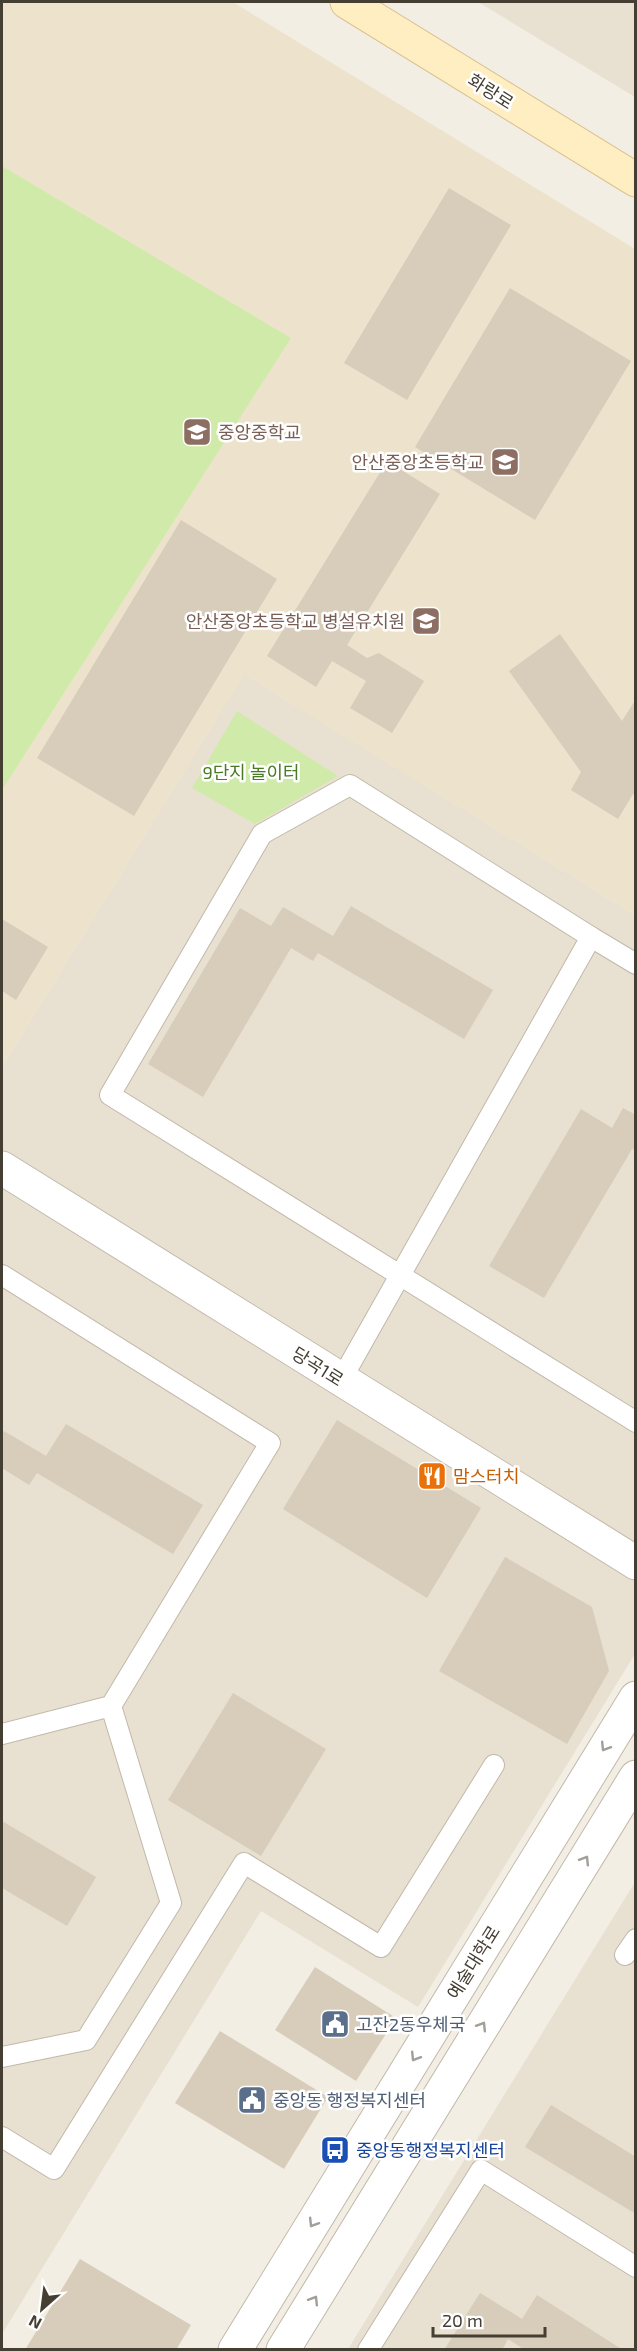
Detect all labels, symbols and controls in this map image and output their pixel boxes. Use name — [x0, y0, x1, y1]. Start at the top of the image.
street label: 화랑로 — [464, 69, 518, 113]
school or university icon: 중앙중학교 — [181, 416, 213, 448]
place label: 중앙중학교 — [218, 421, 301, 443]
school or university icon: 안산중앙초등학교 — [489, 446, 521, 478]
place label: 안산중앙초등학교 — [352, 451, 484, 473]
school or university icon: 안산중앙초등학교 병설유치원 — [410, 605, 442, 637]
place label: 안산중앙초등학교 병설유치원 — [186, 610, 405, 632]
park label: 9단지 놀이터 — [202, 761, 300, 783]
street label: 당곡1로 — [288, 1342, 348, 1390]
restaurant icon: 맘스터치 — [416, 1460, 448, 1492]
place label: 맘스터치 — [453, 1465, 519, 1487]
one-way arrow — [600, 1741, 612, 1751]
one-way arrow — [577, 1856, 589, 1866]
street label: 예술대학로 — [442, 1921, 504, 2003]
public building icon: 고잔2동우체국 — [319, 2008, 351, 2040]
place label: 고잔2동우체국 — [356, 2013, 465, 2035]
one-way arrow — [475, 2022, 487, 2032]
one-way arrow — [410, 2051, 422, 2061]
public building icon: 중앙동 행정복지센터 — [236, 2084, 268, 2116]
place label: 중앙동 행정복지센터 — [273, 2089, 426, 2111]
bus stop icon: 중앙동행정복지센터 — [319, 2134, 351, 2166]
place label: 중앙동행정복지센터 — [356, 2139, 505, 2161]
one-way arrow — [308, 2217, 320, 2227]
north arrow — [12, 2279, 72, 2339]
one-way arrow — [306, 2296, 318, 2306]
scale bar — [433, 2300, 546, 2338]
text: 20 m — [442, 2309, 483, 2331]
text: N — [25, 2312, 44, 2334]

